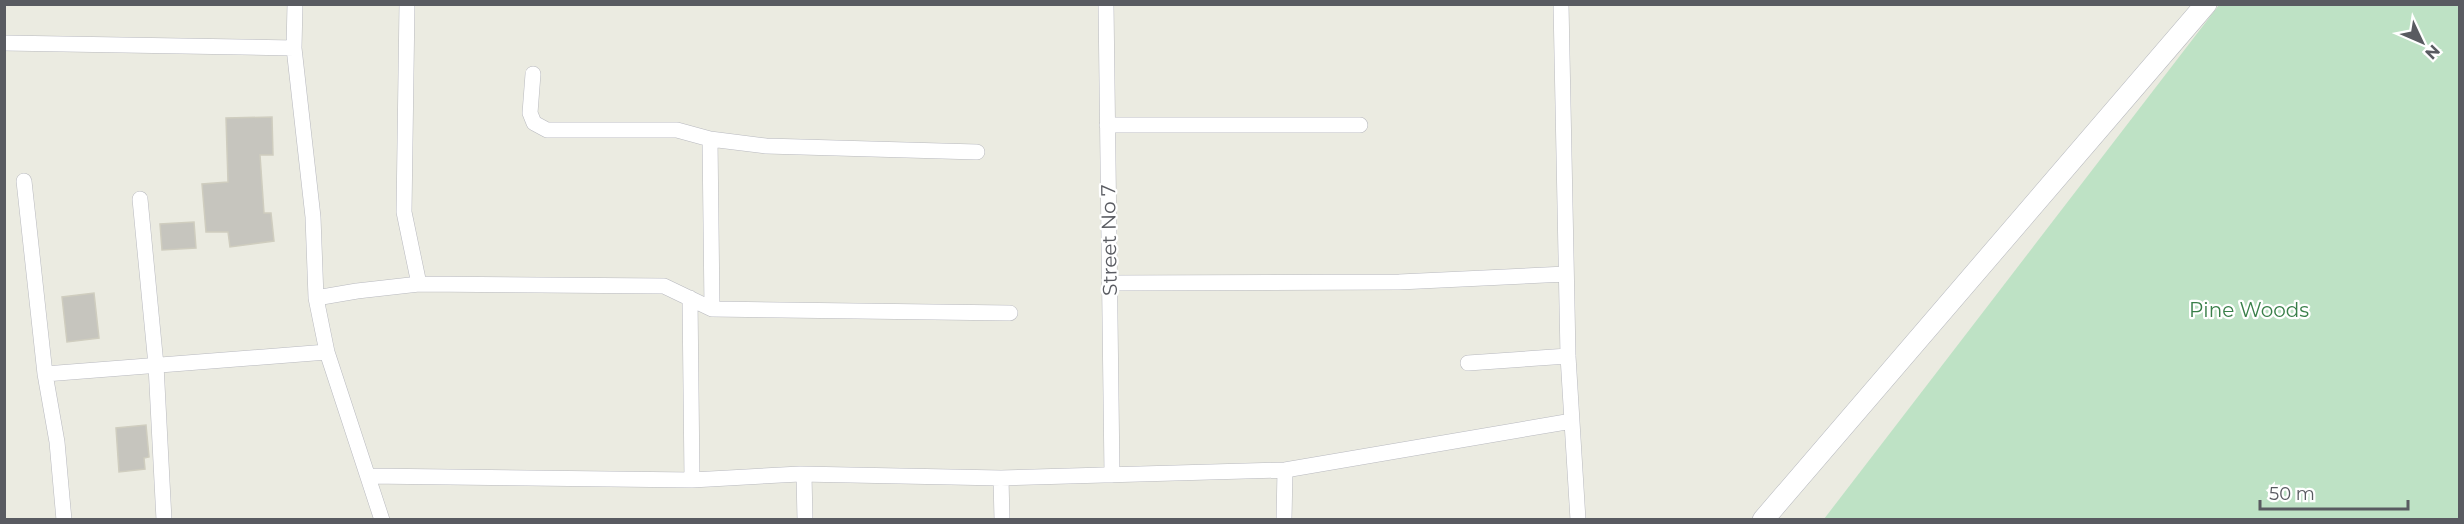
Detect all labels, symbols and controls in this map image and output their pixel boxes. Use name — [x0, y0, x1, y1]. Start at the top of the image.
north arrow — [2392, 12, 2452, 72]
text: N — [2421, 41, 2444, 63]
street label: Street No 7 — [1096, 184, 1122, 296]
park label: Pine Woods — [2189, 298, 2309, 322]
scale bar — [2260, 473, 2408, 511]
text: 50 m — [2269, 483, 2315, 505]

